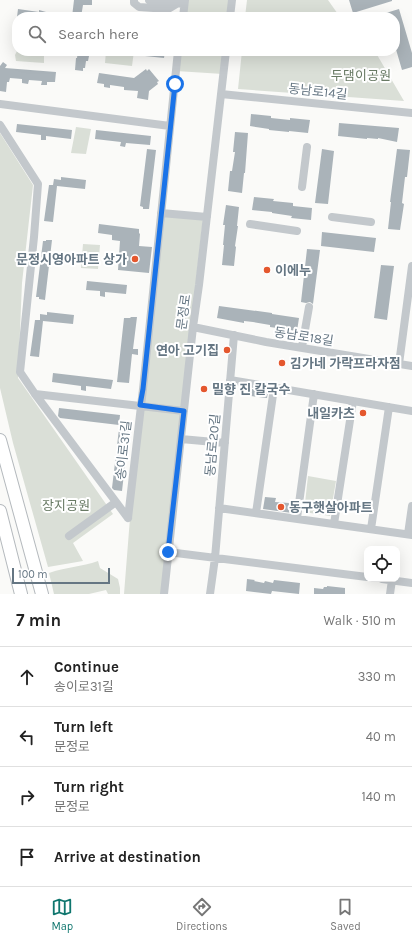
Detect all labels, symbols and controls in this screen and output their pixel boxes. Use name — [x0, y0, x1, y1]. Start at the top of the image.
search box — [12, 12, 400, 56]
icon: search — [26, 23, 48, 45]
text: Search here — [58, 25, 139, 43]
park label: 두댐이공원 — [331, 68, 391, 83]
route start — [166, 75, 184, 93]
street label: 동남로14길 — [288, 81, 348, 102]
place label: 문정시영아파트 상가 — [16, 252, 127, 267]
marker: 문정시영아파트 상가 — [130, 254, 140, 264]
place label: 이에누 — [275, 263, 311, 278]
marker: 이에누 — [262, 265, 272, 275]
street label: 문정로 — [174, 293, 193, 331]
street label: 동남로18길 — [273, 324, 335, 349]
place label: 연아 고기집 — [156, 343, 219, 358]
marker: 연아 고기집 — [222, 345, 232, 355]
place label: 김가네 가락프라자점 — [290, 356, 401, 371]
marker: 김가네 가락프라자점 — [277, 358, 287, 368]
place label: 밀향 진 칼국수 — [212, 382, 290, 397]
marker: 밀향 진 칼국수 — [199, 384, 209, 394]
place label: 내일카츠 — [307, 406, 355, 421]
marker: 내일카츠 — [358, 408, 368, 418]
street label: 동남로20길 — [202, 413, 223, 477]
street label: 송이로31길 — [113, 420, 134, 481]
park label: 장지공원 — [42, 498, 90, 513]
place label: 동구햇살아파트 — [289, 500, 373, 515]
marker: 동구햇살아파트 — [276, 502, 286, 512]
route end — [159, 543, 177, 561]
map controls — [364, 546, 400, 582]
button: locate — [364, 546, 400, 582]
scale bar — [12, 566, 110, 585]
text: 100 m — [18, 568, 48, 581]
text: 7 min — [16, 610, 61, 630]
text: Walk · 510 m — [324, 613, 396, 628]
text: Continue — [54, 658, 119, 676]
icon: ahead — [16, 666, 38, 688]
text: 330 m — [358, 669, 396, 684]
text: 송이로31길 — [54, 679, 114, 694]
text: Turn left — [54, 718, 113, 736]
icon: left — [16, 726, 38, 748]
text: 40 m — [366, 729, 396, 744]
text: 문정로 — [54, 739, 90, 754]
text: Turn right — [54, 778, 124, 796]
icon: right — [16, 786, 38, 808]
text: 140 m — [361, 789, 396, 804]
text: 문정로 — [54, 799, 90, 814]
icon: arrive — [16, 846, 38, 868]
text: Arrive at destination — [54, 848, 201, 866]
tab: Map — [51, 896, 73, 933]
tab: Directions — [176, 896, 228, 933]
tab: Saved — [330, 896, 361, 933]

